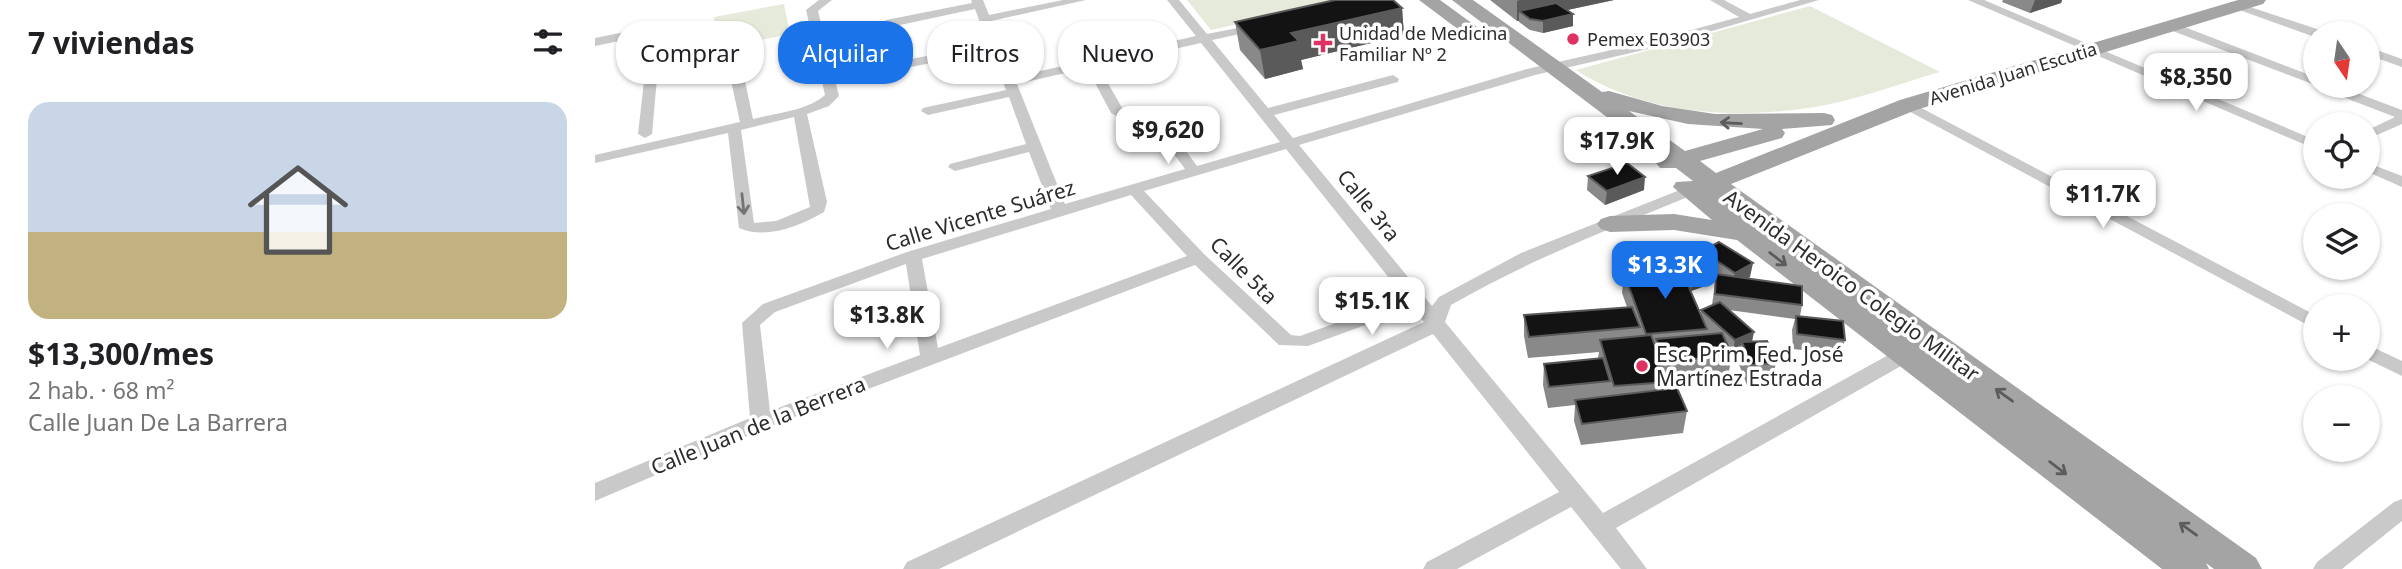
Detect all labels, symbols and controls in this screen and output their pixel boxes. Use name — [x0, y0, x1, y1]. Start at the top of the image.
chip: Comprar — [616, 21, 764, 84]
chip: Alquilar — [778, 21, 913, 84]
chip: Filtros — [927, 21, 1044, 84]
chip: Nuevo — [1058, 21, 1178, 84]
place label: Unidad de Medicina Familiar Nº 2 — [1339, 21, 1507, 66]
north arrow — [2303, 21, 2380, 98]
map controls — [2303, 21, 2380, 462]
text: 7 viviendas — [28, 22, 195, 63]
icon: filters — [529, 23, 567, 61]
place label: Pemex E03903 — [1587, 27, 1710, 51]
marker: Pemex E03903 — [1565, 31, 1581, 47]
marker: Unidad de Medicina Familiar Nº 2 — [1313, 33, 1333, 53]
street label: Avenida Juan Escutia — [1926, 36, 2100, 110]
pin: $8,350 — [2139, 54, 2253, 113]
text: $8,350 — [2160, 60, 2232, 92]
pin: $9,620 — [1111, 106, 1225, 166]
button: locate — [2303, 112, 2380, 189]
text: $9,620 — [1132, 113, 1204, 145]
one-way arrow — [1720, 116, 1743, 129]
pin: $17.9K — [1560, 118, 1674, 177]
text: $17.9K — [1580, 124, 1654, 156]
icon: home — [235, 147, 361, 273]
street label: Calle 3ra — [1331, 163, 1407, 247]
pin: $11.7K — [2046, 170, 2160, 230]
street label: Calle Vicente Suárez — [882, 173, 1078, 257]
text: $11.7K — [2066, 177, 2140, 209]
street label: Avenida Heroico Colegio Militar — [1719, 183, 1986, 387]
one-way arrow — [736, 192, 749, 214]
button: layers — [2303, 203, 2380, 280]
street label: Calle 5ta — [1204, 230, 1284, 310]
pin: $13.3K — [1608, 242, 1722, 301]
text: $13.3K — [1628, 248, 1702, 280]
one-way arrow — [1768, 252, 1787, 267]
pin: $15.1K — [1315, 278, 1429, 337]
text: $15.1K — [1335, 284, 1409, 316]
pin: $13.8K — [830, 292, 944, 351]
button: + — [2303, 294, 2380, 371]
text: $13.8K — [850, 298, 924, 330]
text: $13,300/mes — [28, 333, 214, 374]
place label: Esc. Prim. Fed. José Martínez Estrada — [1656, 340, 1844, 392]
marker: Esc. Prim. Fed. José Martínez Estrada — [1634, 358, 1650, 374]
street label: Calle Juan de la Berrera — [646, 369, 870, 481]
text: 2 hab. · 68 m² — [28, 374, 175, 406]
button: − — [2303, 385, 2380, 462]
one-way arrow — [1995, 388, 2014, 403]
text: Calle Juan De La Barrera — [28, 406, 288, 438]
one-way arrow — [2049, 461, 2067, 476]
one-way arrow — [2179, 522, 2198, 536]

